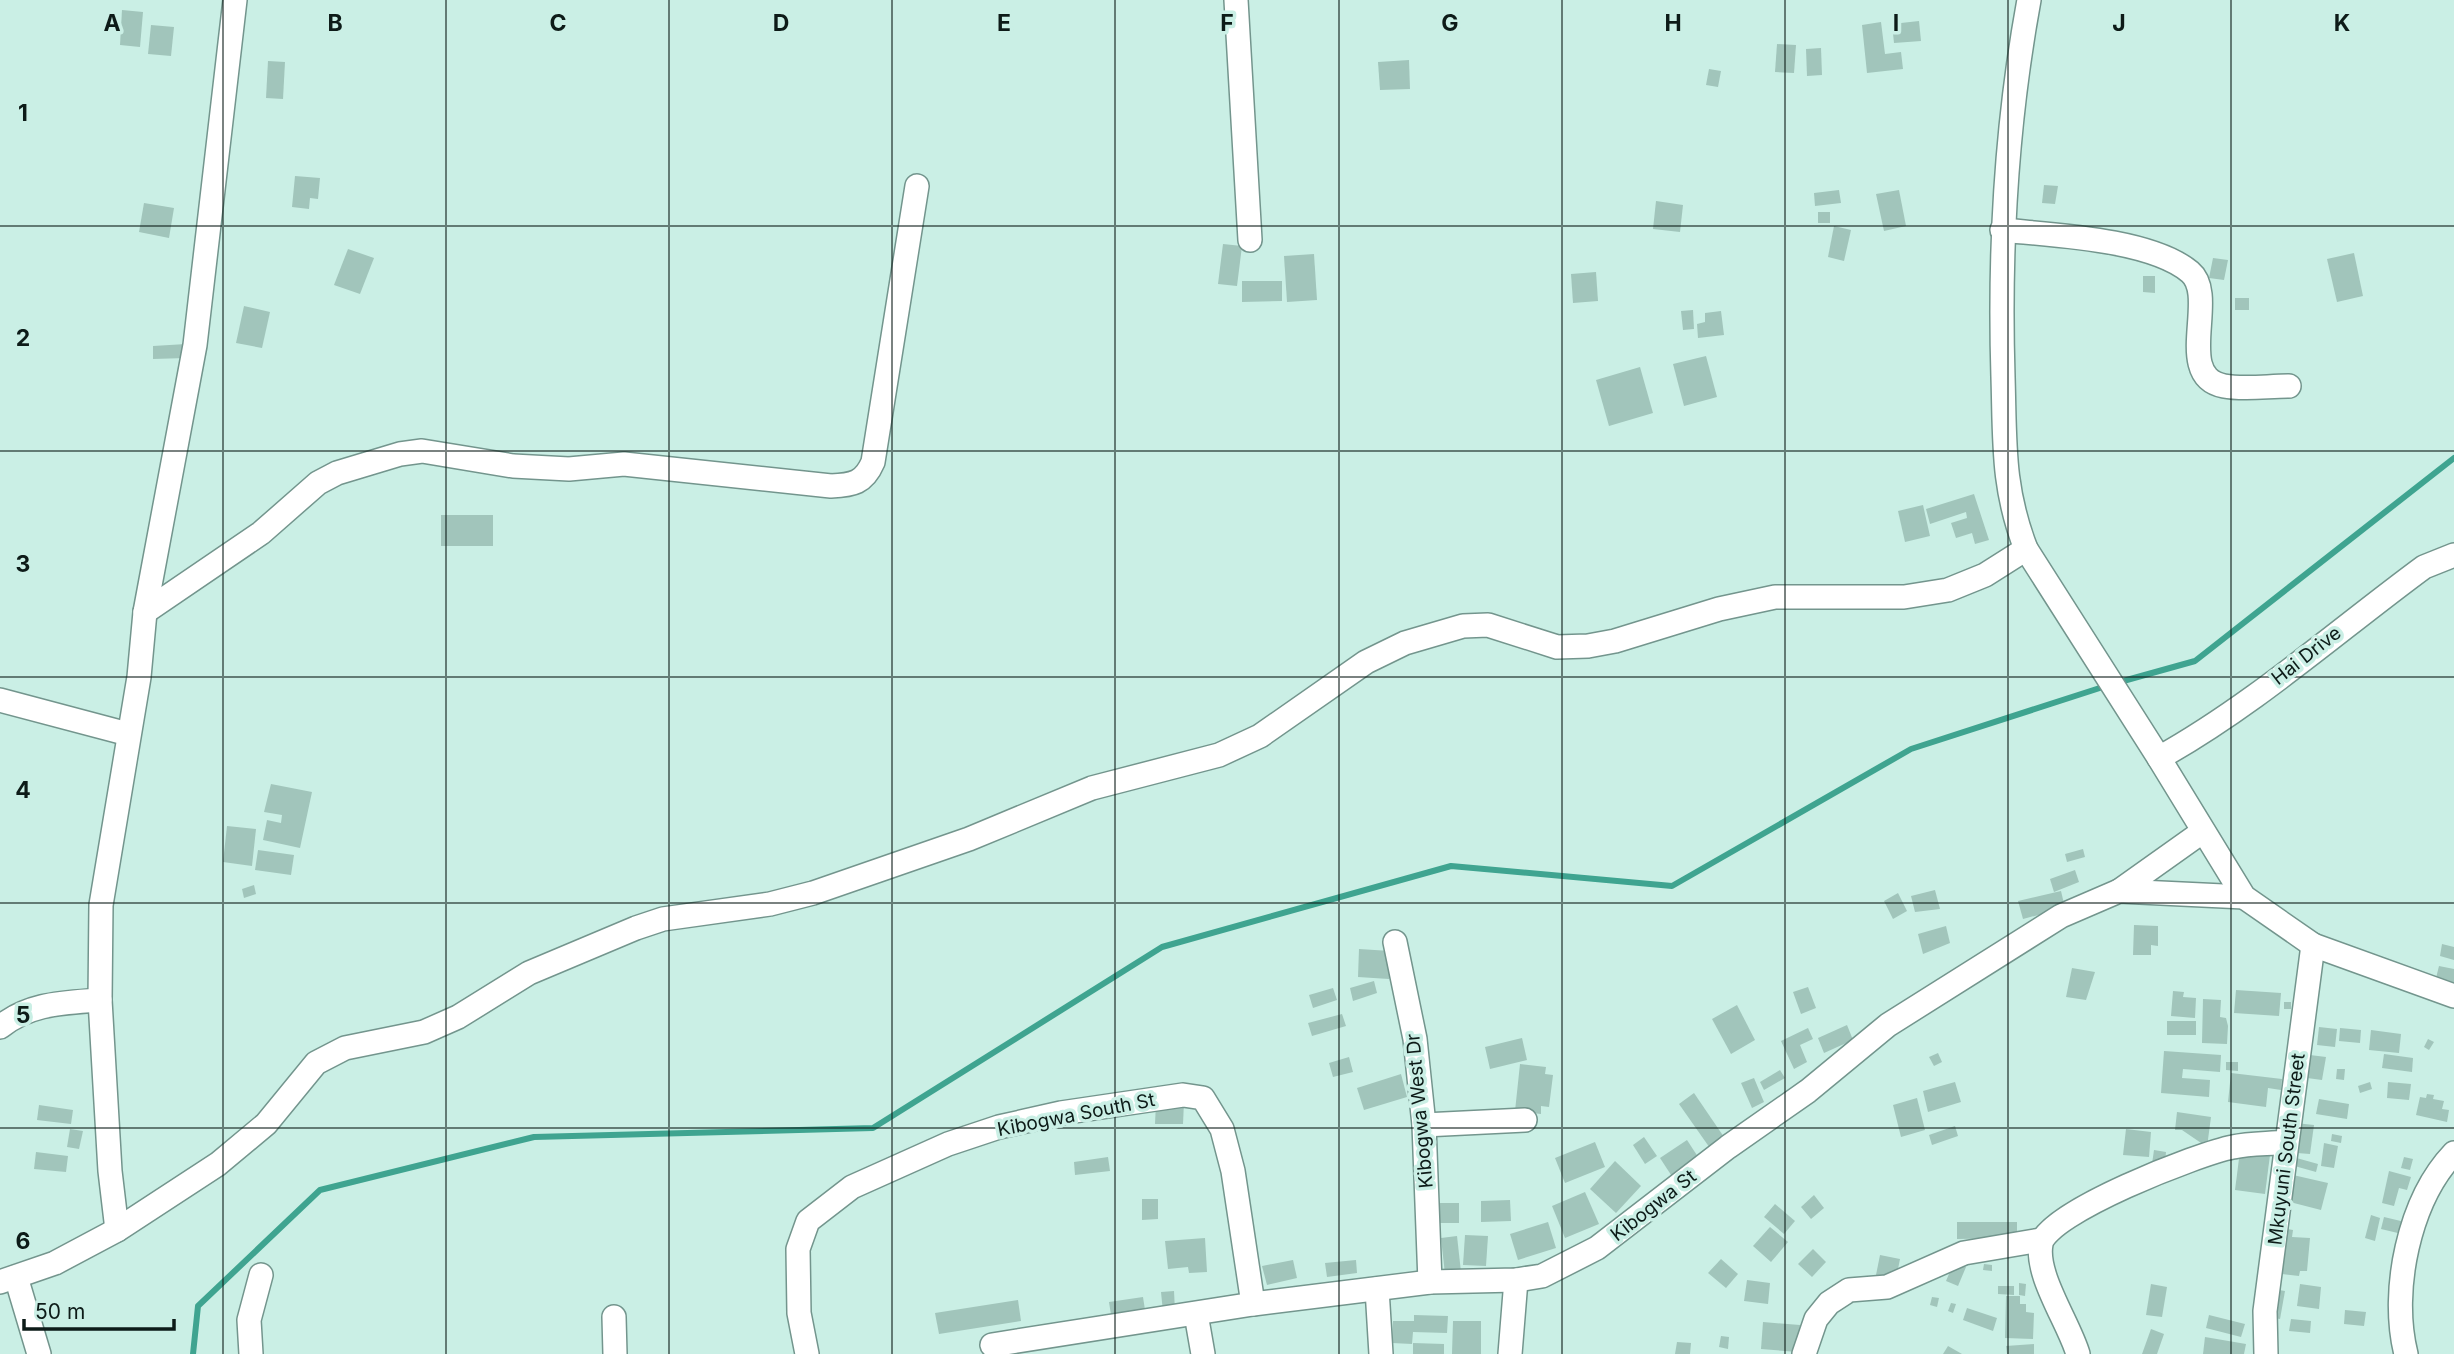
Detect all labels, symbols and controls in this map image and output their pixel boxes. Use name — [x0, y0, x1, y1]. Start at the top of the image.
text: A — [103, 9, 121, 37]
text: B — [327, 9, 343, 37]
text: C — [549, 9, 567, 37]
text: D — [773, 9, 789, 37]
text: E — [997, 9, 1011, 37]
text: F — [1220, 9, 1234, 37]
text: G — [1441, 9, 1459, 37]
text: H — [1664, 9, 1682, 37]
text: I — [1893, 9, 1899, 37]
text: J — [2112, 9, 2126, 37]
text: K — [2334, 9, 2350, 37]
text: 1 — [18, 99, 28, 127]
text: 2 — [16, 324, 30, 352]
text: 3 — [16, 550, 30, 578]
street label: Hai Drive — [2267, 621, 2346, 690]
text: 4 — [15, 776, 31, 804]
text: 5 — [16, 1001, 30, 1029]
street label: Kibogwa West Dr — [1401, 1033, 1438, 1189]
street label: Mkuyuni South Street — [2263, 1052, 2310, 1246]
street label: Kibogwa South St — [995, 1088, 1157, 1141]
street label: Kibogwa St — [1606, 1165, 1701, 1246]
text: 6 — [16, 1227, 30, 1255]
scale bar — [24, 1288, 175, 1332]
text: 50 m — [35, 1299, 85, 1324]

